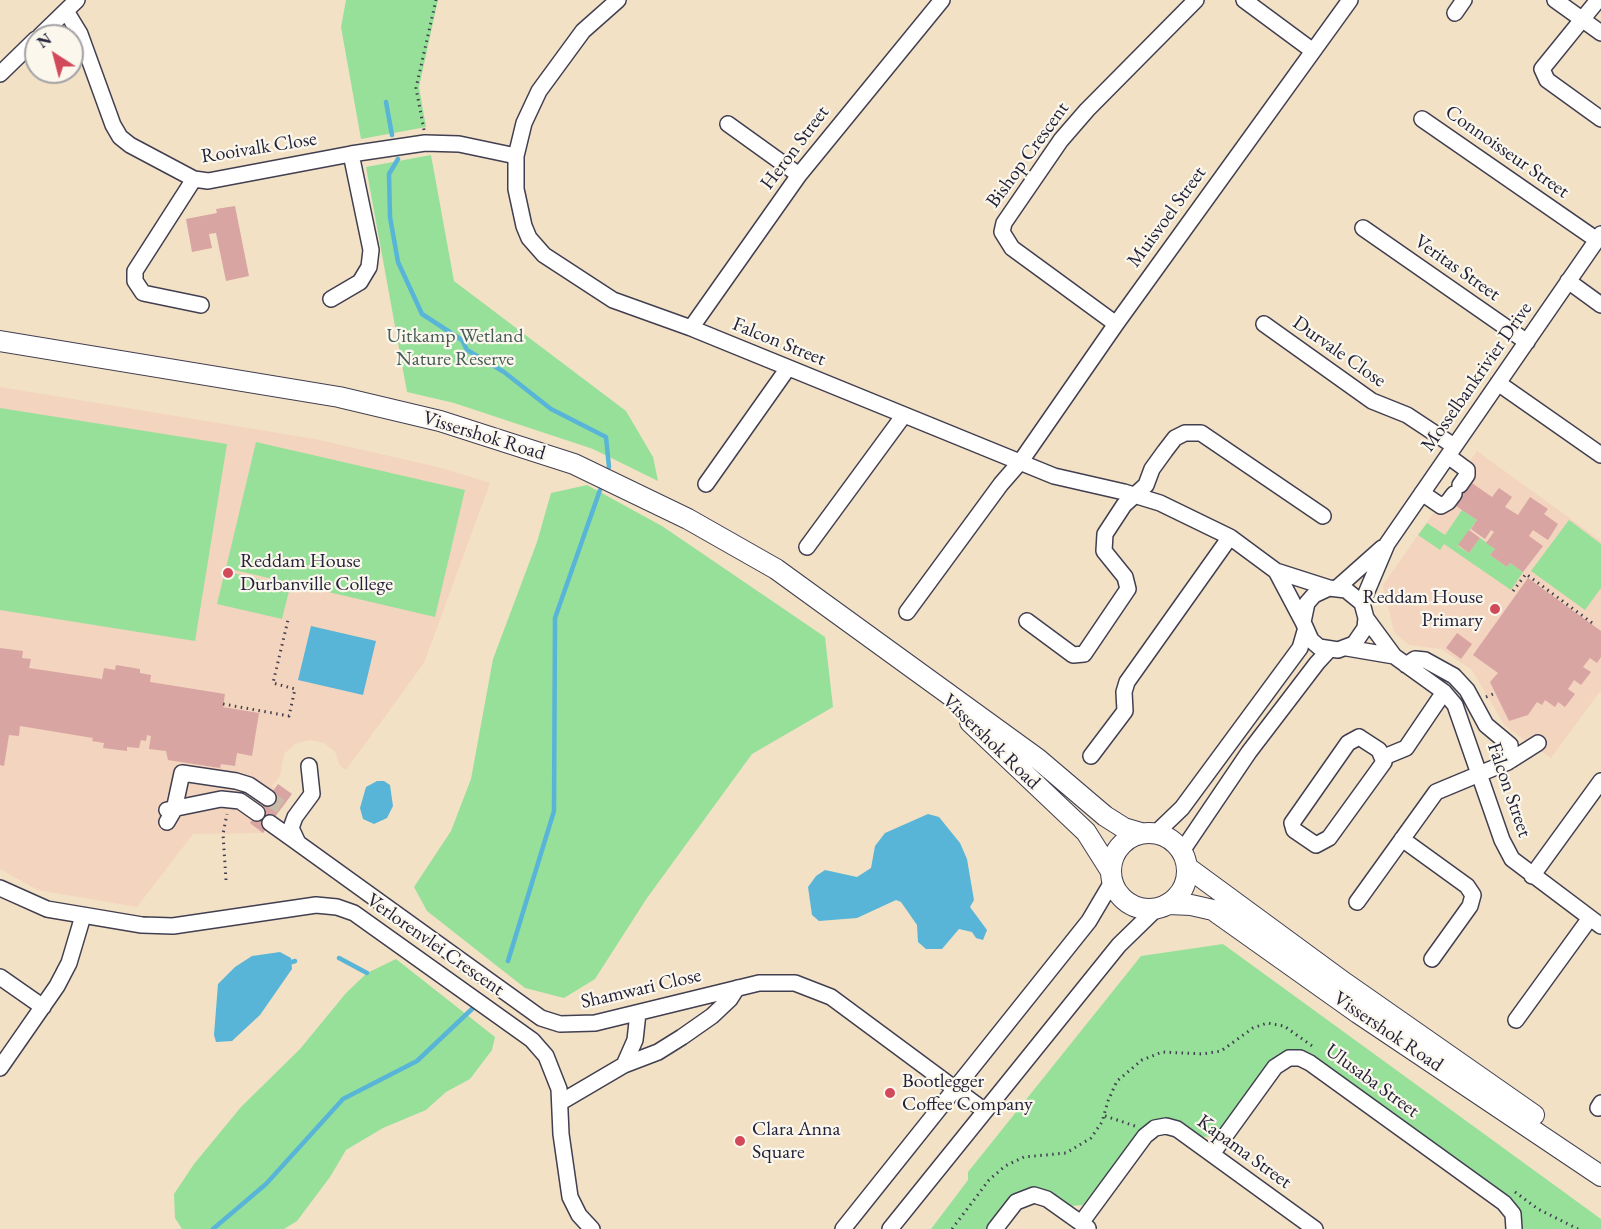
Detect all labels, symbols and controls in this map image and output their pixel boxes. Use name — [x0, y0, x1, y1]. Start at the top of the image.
north arrow — [24, 24, 84, 84]
text: N — [33, 28, 56, 53]
street label: Bishop Crescent — [981, 97, 1075, 213]
street label: Connoisseur Street — [1440, 100, 1574, 204]
street label: Heron Street — [756, 101, 834, 195]
street label: Rooivalk Close — [199, 127, 319, 169]
street label: Muisvoel Street — [1122, 162, 1212, 272]
street label: Veritas Street — [1409, 230, 1505, 306]
street label: Mosselbankrivier Drive — [1416, 297, 1538, 457]
street label: Durvale Close — [1288, 311, 1390, 393]
street label: Falcon Street — [729, 312, 829, 372]
park label: Uitkamp Wetland Nature Reserve — [386, 325, 524, 372]
street label: Vissershok Road — [420, 406, 548, 466]
place label: Reddam House Durbanville College — [240, 550, 393, 597]
marker: Reddam House Durbanville College — [221, 566, 235, 580]
place label: Reddam House Primary — [1362, 586, 1483, 633]
marker: Reddam House Primary — [1488, 602, 1502, 616]
street label: Vissershok Road — [937, 689, 1045, 795]
street label: Falcon Street — [1482, 739, 1536, 841]
street label: Verlorenvlei Crescent — [361, 888, 509, 1002]
street label: Shamwari Close — [578, 964, 704, 1014]
street label: Vissershok Road — [1329, 987, 1447, 1077]
street label: Ulusaba Street — [1320, 1039, 1424, 1123]
place label: Bootlegger Coffee Company — [902, 1070, 1033, 1117]
marker: Bootlegger Coffee Company — [883, 1086, 897, 1100]
street label: Kapama Street — [1192, 1110, 1296, 1194]
place label: Clara Anna Square — [752, 1118, 841, 1165]
marker: Clara Anna Square — [733, 1134, 747, 1148]

